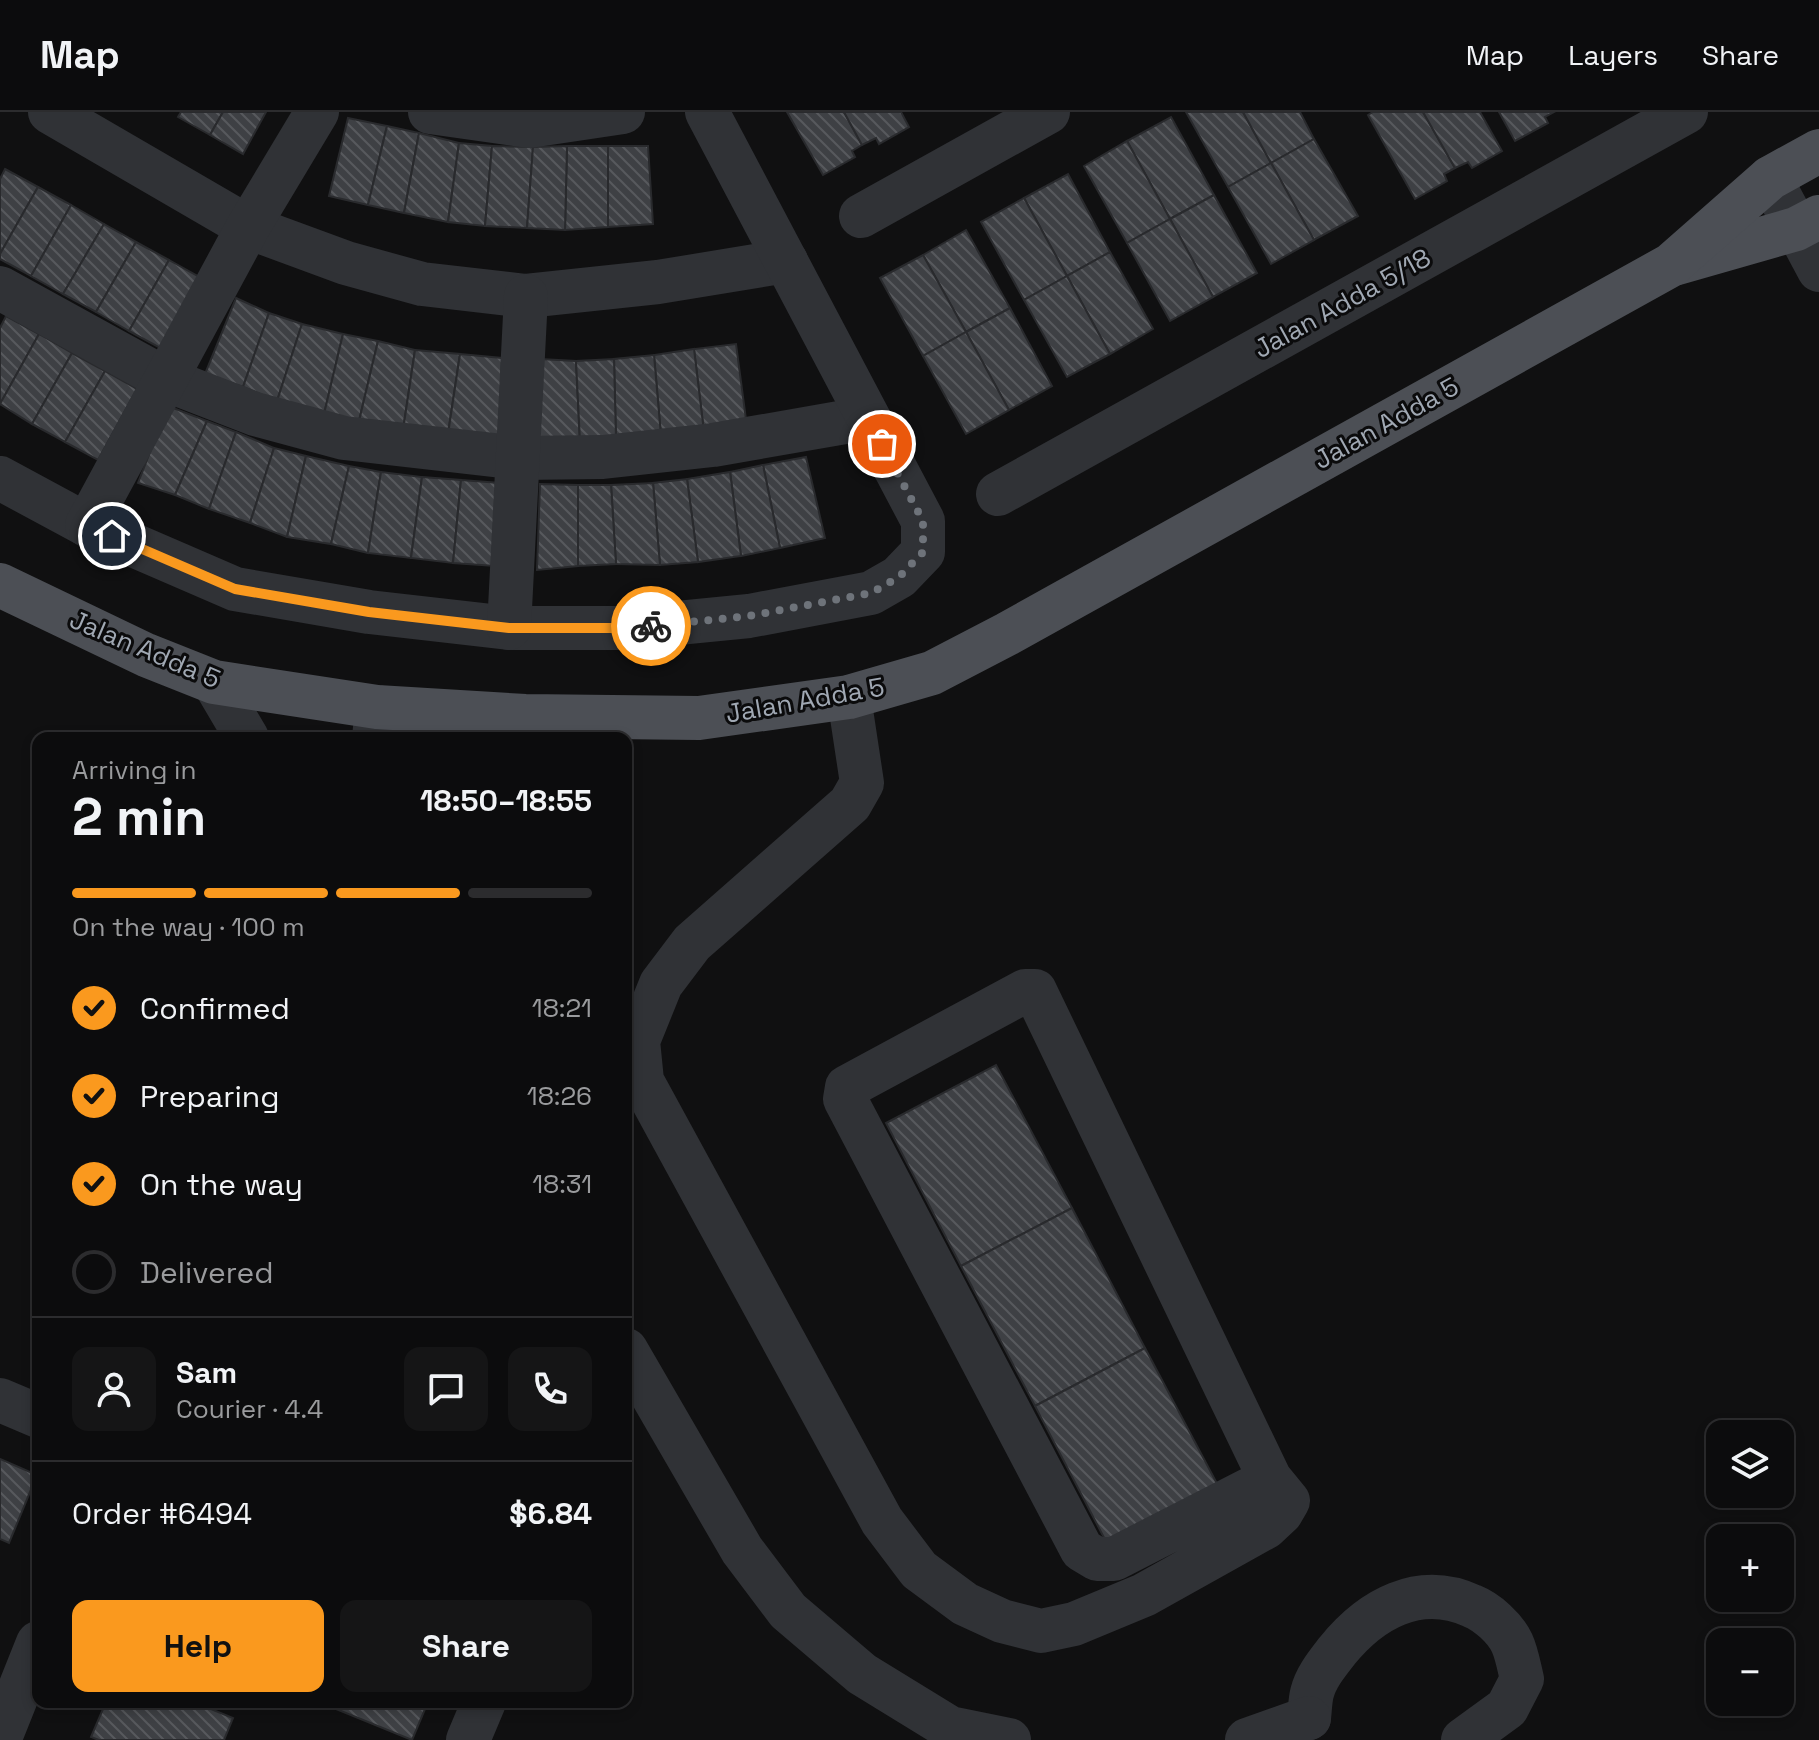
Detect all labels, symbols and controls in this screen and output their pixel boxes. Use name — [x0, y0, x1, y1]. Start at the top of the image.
text: Map — [40, 31, 120, 79]
text: Map — [1466, 37, 1524, 73]
text: Layers — [1568, 37, 1658, 73]
text: Share — [1702, 37, 1779, 73]
street label: Jalan Adda 5/18 — [1248, 240, 1436, 366]
street label: Jalan Adda 5 — [1308, 369, 1464, 477]
pin — [848, 410, 916, 478]
icon: bag — [860, 422, 904, 466]
pin — [78, 502, 146, 570]
icon: home — [90, 514, 134, 558]
courier — [611, 586, 691, 666]
street label: Jalan Adda 5 — [65, 602, 225, 696]
icon: bike — [629, 604, 673, 648]
street label: Jalan Adda 5 — [723, 669, 887, 731]
text: Arriving in — [72, 753, 196, 787]
text: 18:50–18:55 — [420, 781, 592, 820]
text: 2 min — [72, 784, 206, 850]
text: On the way · 100 m — [72, 910, 305, 944]
icon: check — [72, 986, 116, 1030]
text: Confirmed — [140, 989, 290, 1028]
text: 18:21 — [532, 991, 592, 1025]
icon: check — [72, 1074, 116, 1118]
text: Preparing — [140, 1077, 279, 1116]
text: 18:26 — [527, 1079, 592, 1113]
icon: check — [72, 1162, 116, 1206]
text: On the way — [140, 1165, 303, 1204]
text: 18:31 — [532, 1167, 592, 1201]
text: Delivered — [140, 1253, 274, 1292]
button: person — [72, 1347, 156, 1431]
button: chat — [404, 1347, 488, 1431]
button: phone — [508, 1347, 592, 1431]
text: Sam — [176, 1353, 237, 1392]
text: Courier · 4.4 — [176, 1392, 323, 1426]
map controls — [1706, 1420, 1794, 1716]
button: layers — [1706, 1420, 1794, 1508]
text: Order #6494 — [72, 1494, 252, 1533]
text: $6.84 — [509, 1494, 592, 1533]
button: + — [1706, 1524, 1794, 1612]
button: Help — [72, 1600, 324, 1692]
button: Share — [340, 1600, 592, 1692]
button: − — [1706, 1628, 1794, 1716]

